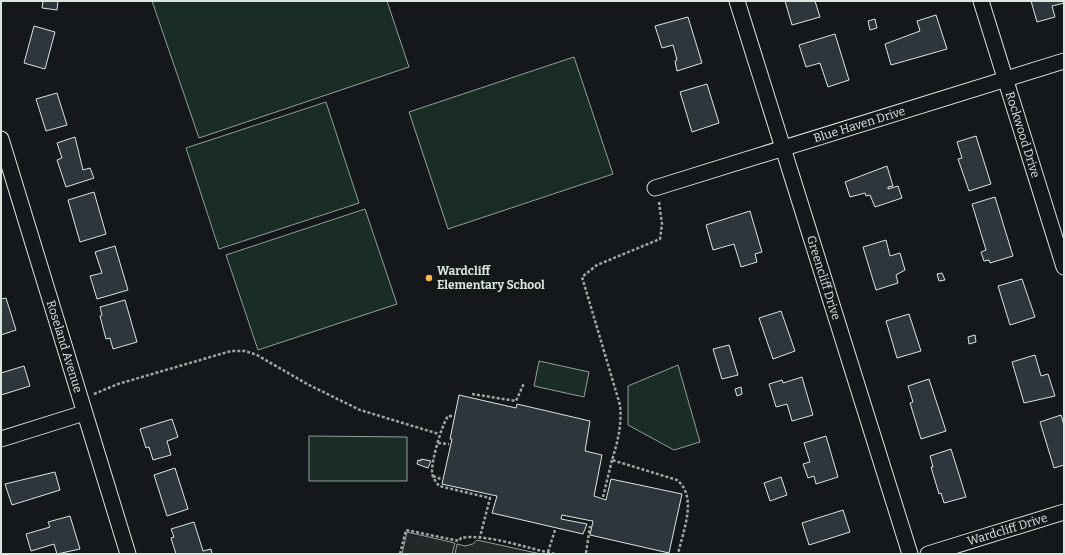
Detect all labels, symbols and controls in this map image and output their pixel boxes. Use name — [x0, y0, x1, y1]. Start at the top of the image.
street label: Rockwood Drive — [1003, 90, 1043, 179]
street label: Blue Haven Drive — [812, 104, 907, 145]
street label: Greencliff Drive — [804, 234, 843, 322]
place label: Wardcliff Elementary School — [437, 264, 545, 292]
marker: Wardcliff Elementary School — [424, 273, 434, 283]
street label: Roseland Avenue — [44, 298, 85, 395]
street label: Wardcliff Drive — [965, 511, 1049, 548]

